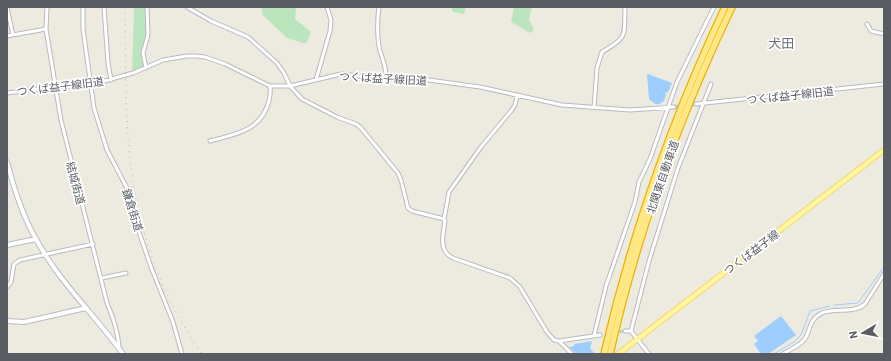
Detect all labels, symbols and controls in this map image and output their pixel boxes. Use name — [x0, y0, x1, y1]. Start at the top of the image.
district label: 犬田 — [768, 35, 794, 51]
street label: つくば益子線旧道 — [339, 69, 427, 87]
street label: つくば益子線旧道 — [16, 74, 104, 98]
street label: つくば益子線旧道 — [746, 84, 834, 106]
street label: 北関東自動車道 — [643, 138, 681, 216]
street label: 結城街道 — [64, 160, 88, 206]
street label: 鎌倉街道 — [120, 187, 146, 233]
street label: つくば益子線 — [721, 227, 781, 277]
north arrow — [843, 313, 883, 353]
text: N — [846, 330, 860, 340]

